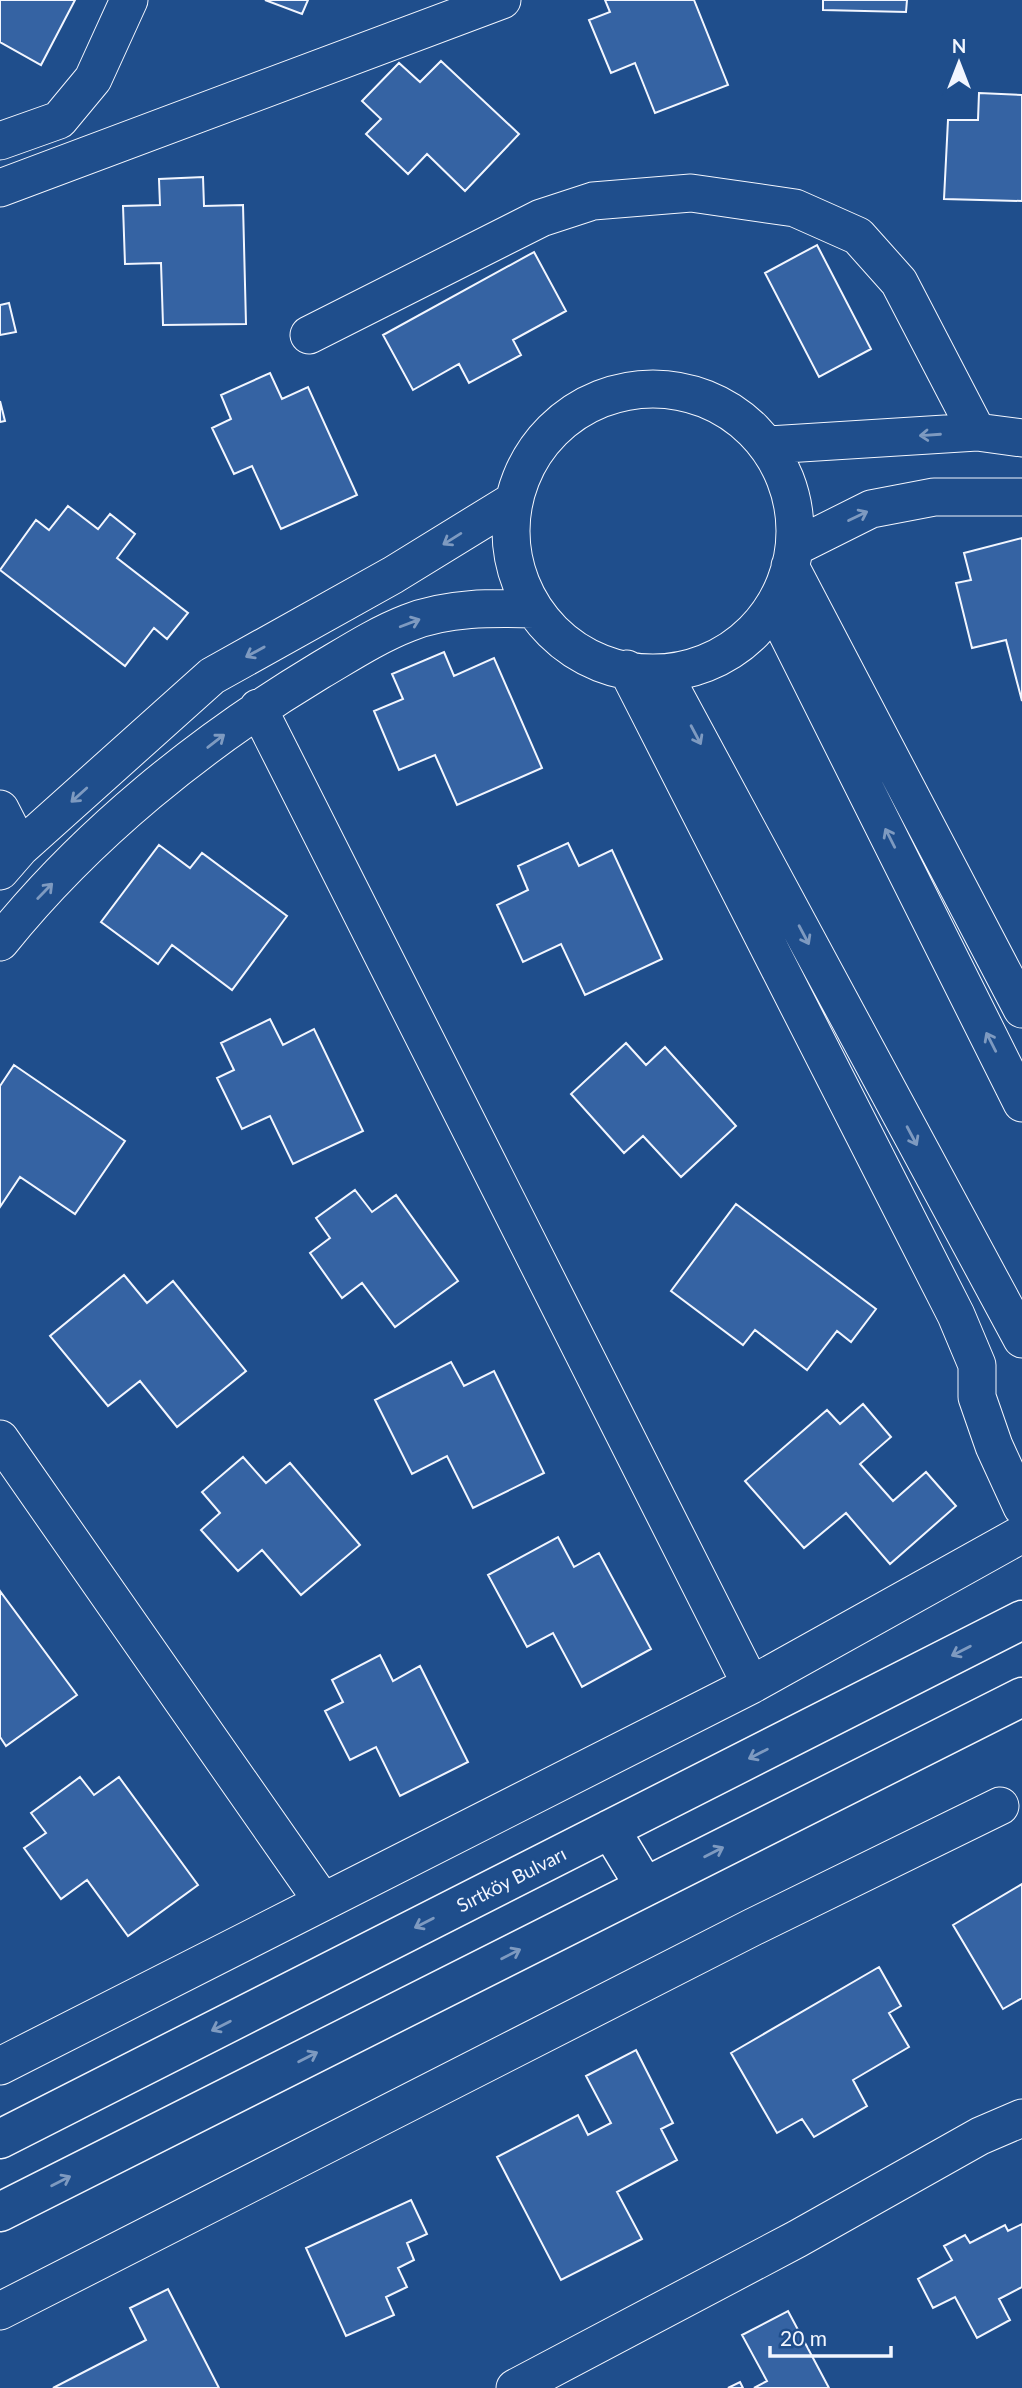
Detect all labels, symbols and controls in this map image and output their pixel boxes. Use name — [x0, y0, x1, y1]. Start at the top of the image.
north arrow — [924, 28, 994, 98]
text: N — [952, 34, 966, 57]
one-way arrow — [919, 429, 941, 442]
one-way arrow — [847, 508, 868, 522]
one-way arrow — [443, 531, 462, 546]
one-way arrow — [398, 616, 420, 629]
one-way arrow — [245, 646, 266, 659]
one-way arrow — [690, 724, 703, 745]
one-way arrow — [206, 734, 225, 749]
one-way arrow — [70, 787, 88, 803]
one-way arrow — [882, 828, 896, 849]
one-way arrow — [37, 883, 54, 900]
one-way arrow — [797, 925, 811, 945]
one-way arrow — [984, 1032, 998, 1053]
one-way arrow — [905, 1125, 919, 1145]
one-way arrow — [951, 1644, 972, 1658]
one-way arrow — [748, 1747, 769, 1761]
street label: Sırtköy Bulvarı — [452, 1842, 570, 1916]
one-way arrow — [703, 1845, 724, 1859]
one-way arrow — [414, 1917, 435, 1930]
one-way arrow — [500, 1947, 521, 1961]
one-way arrow — [211, 2020, 232, 2034]
one-way arrow — [297, 2049, 318, 2063]
one-way arrow — [50, 2173, 71, 2187]
scale bar — [770, 2314, 891, 2358]
text: 20 m — [780, 2325, 827, 2350]

